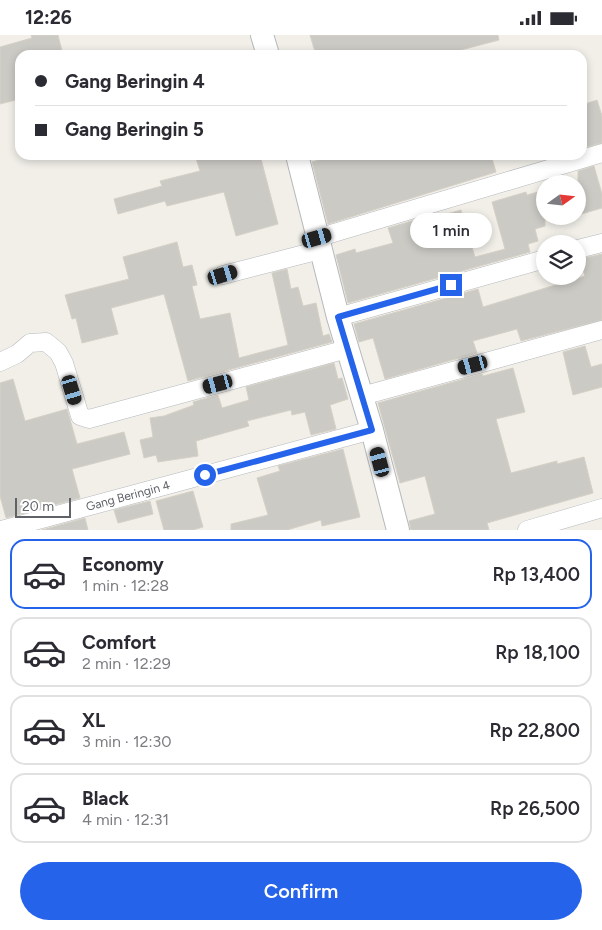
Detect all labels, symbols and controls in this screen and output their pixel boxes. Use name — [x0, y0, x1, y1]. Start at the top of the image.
text: 12:26 — [25, 6, 72, 29]
text: Gang Beringin 4 — [65, 70, 205, 93]
text: Gang Beringin 5 — [65, 118, 204, 141]
north arrow — [536, 175, 586, 225]
map controls — [536, 175, 586, 285]
callout: 1 min — [410, 213, 492, 247]
text: 1 min — [432, 221, 470, 240]
car — [300, 227, 333, 249]
button: layers — [536, 235, 586, 285]
car — [206, 263, 239, 287]
route end — [440, 274, 462, 296]
car — [456, 354, 489, 376]
car — [60, 373, 83, 407]
car — [201, 373, 234, 395]
car — [368, 446, 391, 478]
route start — [194, 464, 216, 486]
street label: Gang Beringin 4 — [85, 478, 172, 514]
scale bar — [15, 495, 71, 518]
text: 20 m — [22, 498, 54, 515]
icon: car — [22, 552, 67, 597]
text: Economy — [82, 553, 164, 576]
text: Rp 13,400 — [492, 563, 580, 586]
text: 1 min · 12:28 — [82, 576, 169, 595]
icon: car — [22, 630, 67, 675]
text: Comfort — [82, 631, 157, 654]
text: Rp 18,100 — [495, 641, 580, 664]
text: 2 min · 12:29 — [82, 654, 171, 673]
icon: car — [22, 708, 67, 753]
text: XL — [82, 709, 105, 732]
text: Rp 22,800 — [489, 719, 580, 742]
text: 3 min · 12:30 — [82, 732, 171, 751]
icon: car — [22, 786, 67, 831]
text: Black — [82, 787, 129, 810]
text: Rp 26,500 — [490, 797, 580, 820]
text: 4 min · 12:31 — [82, 810, 169, 829]
button: Confirm — [20, 862, 582, 920]

